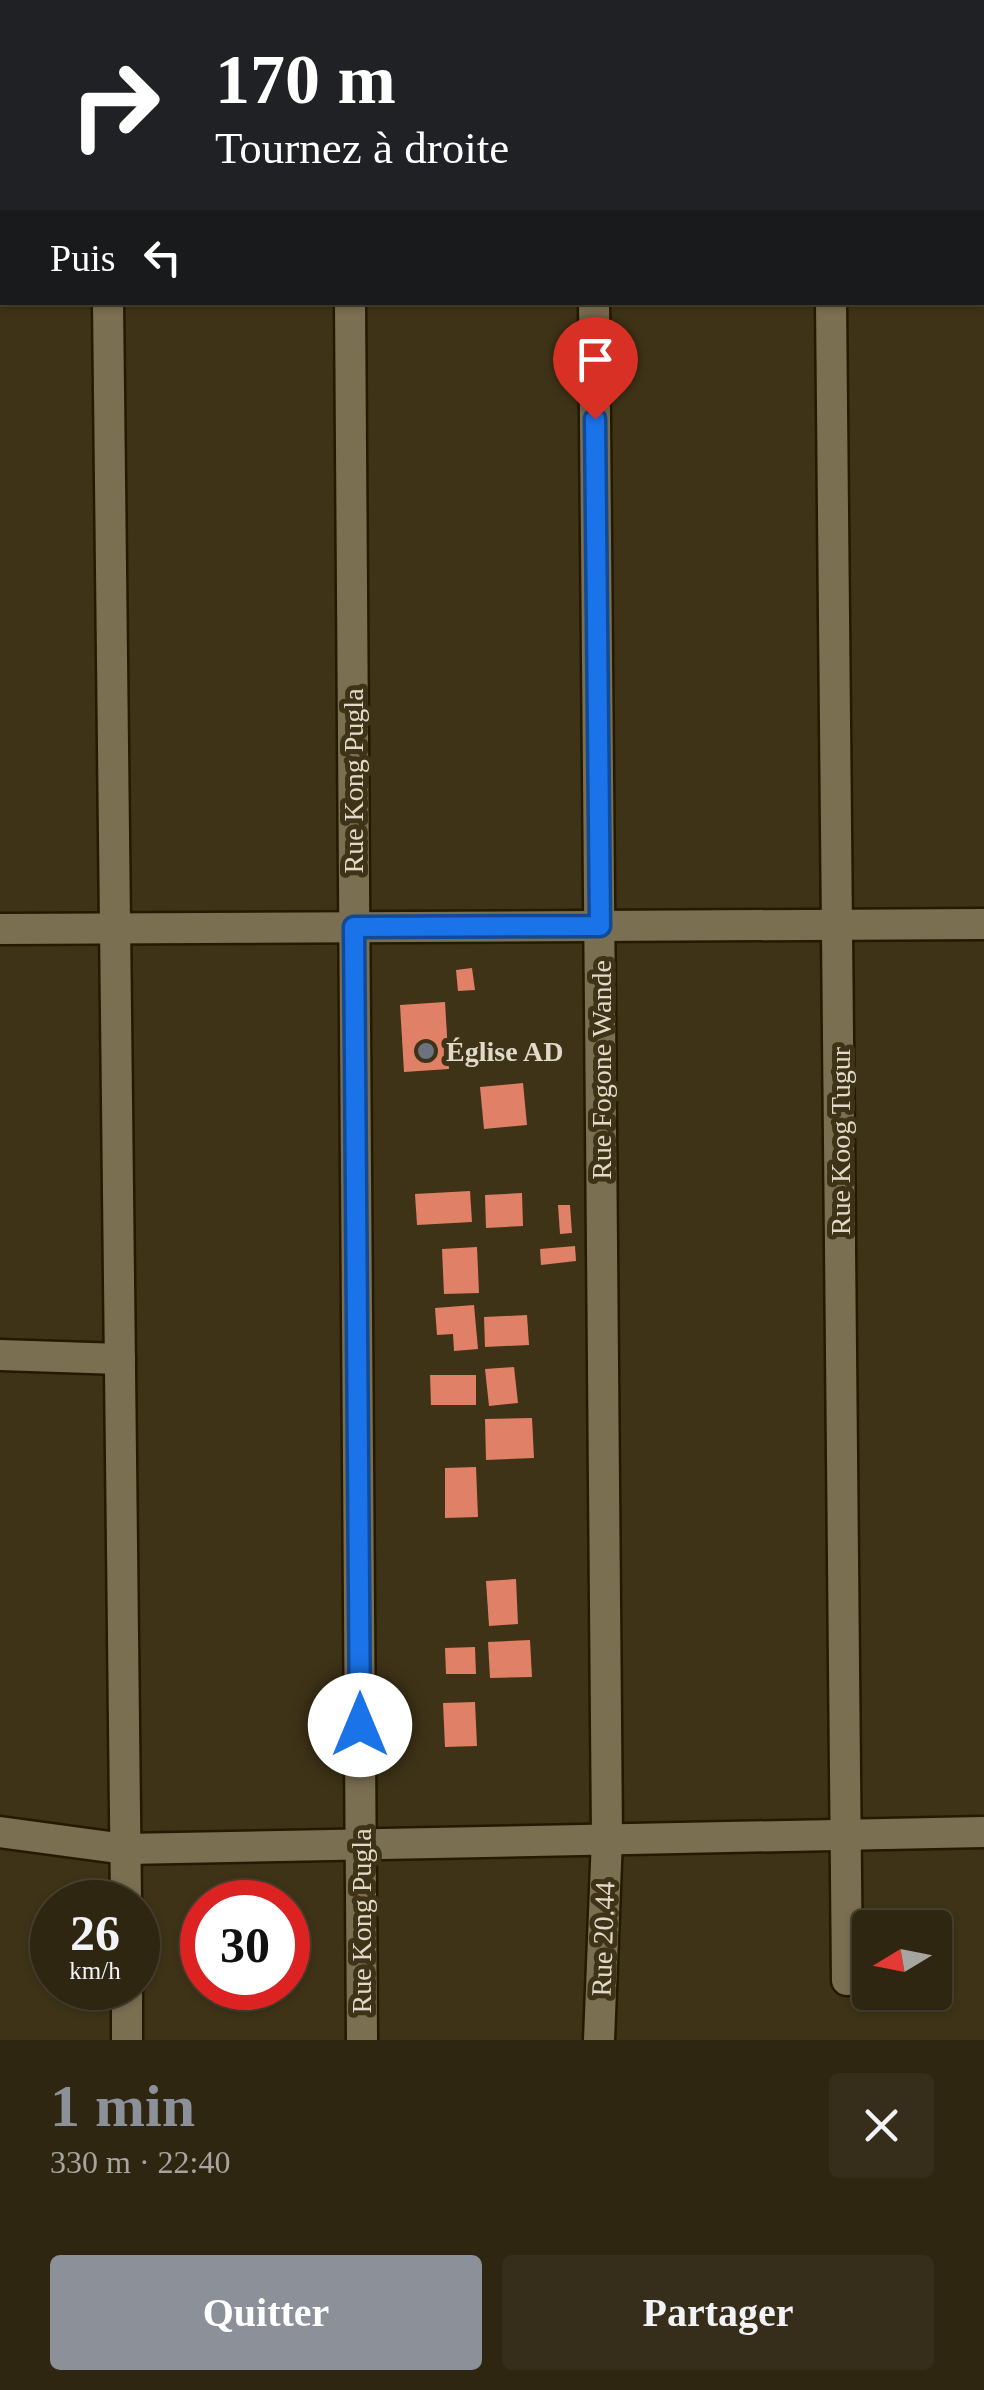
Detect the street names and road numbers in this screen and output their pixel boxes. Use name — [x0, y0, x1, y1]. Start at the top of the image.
street label: Rue Kong Pugla — [338, 688, 369, 874]
street label: Rue Fogone Wande — [586, 960, 617, 1180]
street label: Rue Koog Tugur — [825, 1046, 856, 1235]
street label: Rue Kong Pugla — [346, 1828, 377, 2014]
street label: Rue 20.44 — [586, 1881, 620, 1997]

